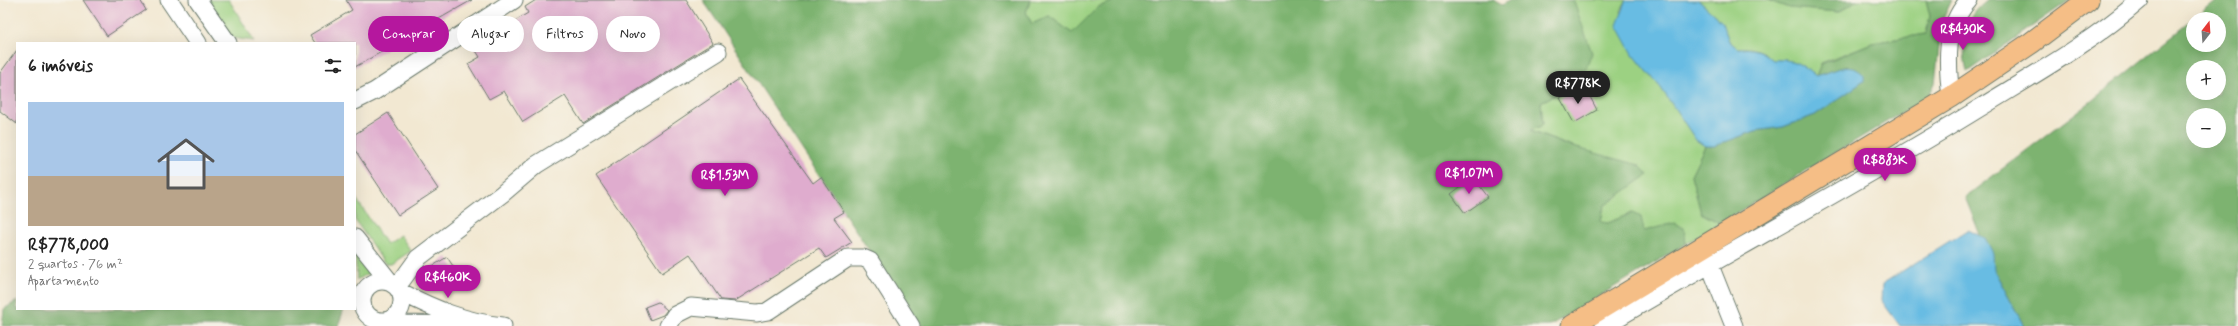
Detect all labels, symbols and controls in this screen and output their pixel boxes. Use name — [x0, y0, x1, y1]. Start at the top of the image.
north arrow — [2186, 12, 2226, 52]
map controls — [2186, 12, 2226, 148]
chip: Comprar — [368, 16, 449, 52]
chip: Alugar — [457, 16, 524, 52]
chip: Filtros — [532, 16, 598, 52]
chip: Novo — [606, 16, 660, 52]
pin: R$430K — [1930, 17, 1996, 51]
text: R$430K — [1940, 21, 1986, 38]
text: 6 imóveis — [28, 55, 93, 77]
icon: filters — [322, 55, 344, 77]
button: + — [2186, 60, 2226, 100]
pin: R$778K — [1545, 71, 1611, 105]
text: R$778K — [1555, 75, 1601, 92]
button: − — [2186, 108, 2226, 148]
icon: home — [150, 128, 222, 200]
pin: R$883K — [1852, 148, 1918, 182]
text: R$883K — [1863, 152, 1907, 169]
pin: R$1.07M — [1432, 161, 1506, 195]
pin: R$1.53M — [688, 163, 762, 197]
text: R$1.07M — [1445, 165, 1493, 182]
text: R$1.53M — [701, 167, 749, 184]
text: R$778,000 — [28, 234, 109, 256]
text: 2 quartos · 76 m² — [28, 256, 123, 273]
pin: R$460K — [415, 265, 481, 299]
text: R$460K — [425, 269, 471, 286]
text: Apartamento — [28, 273, 99, 290]

